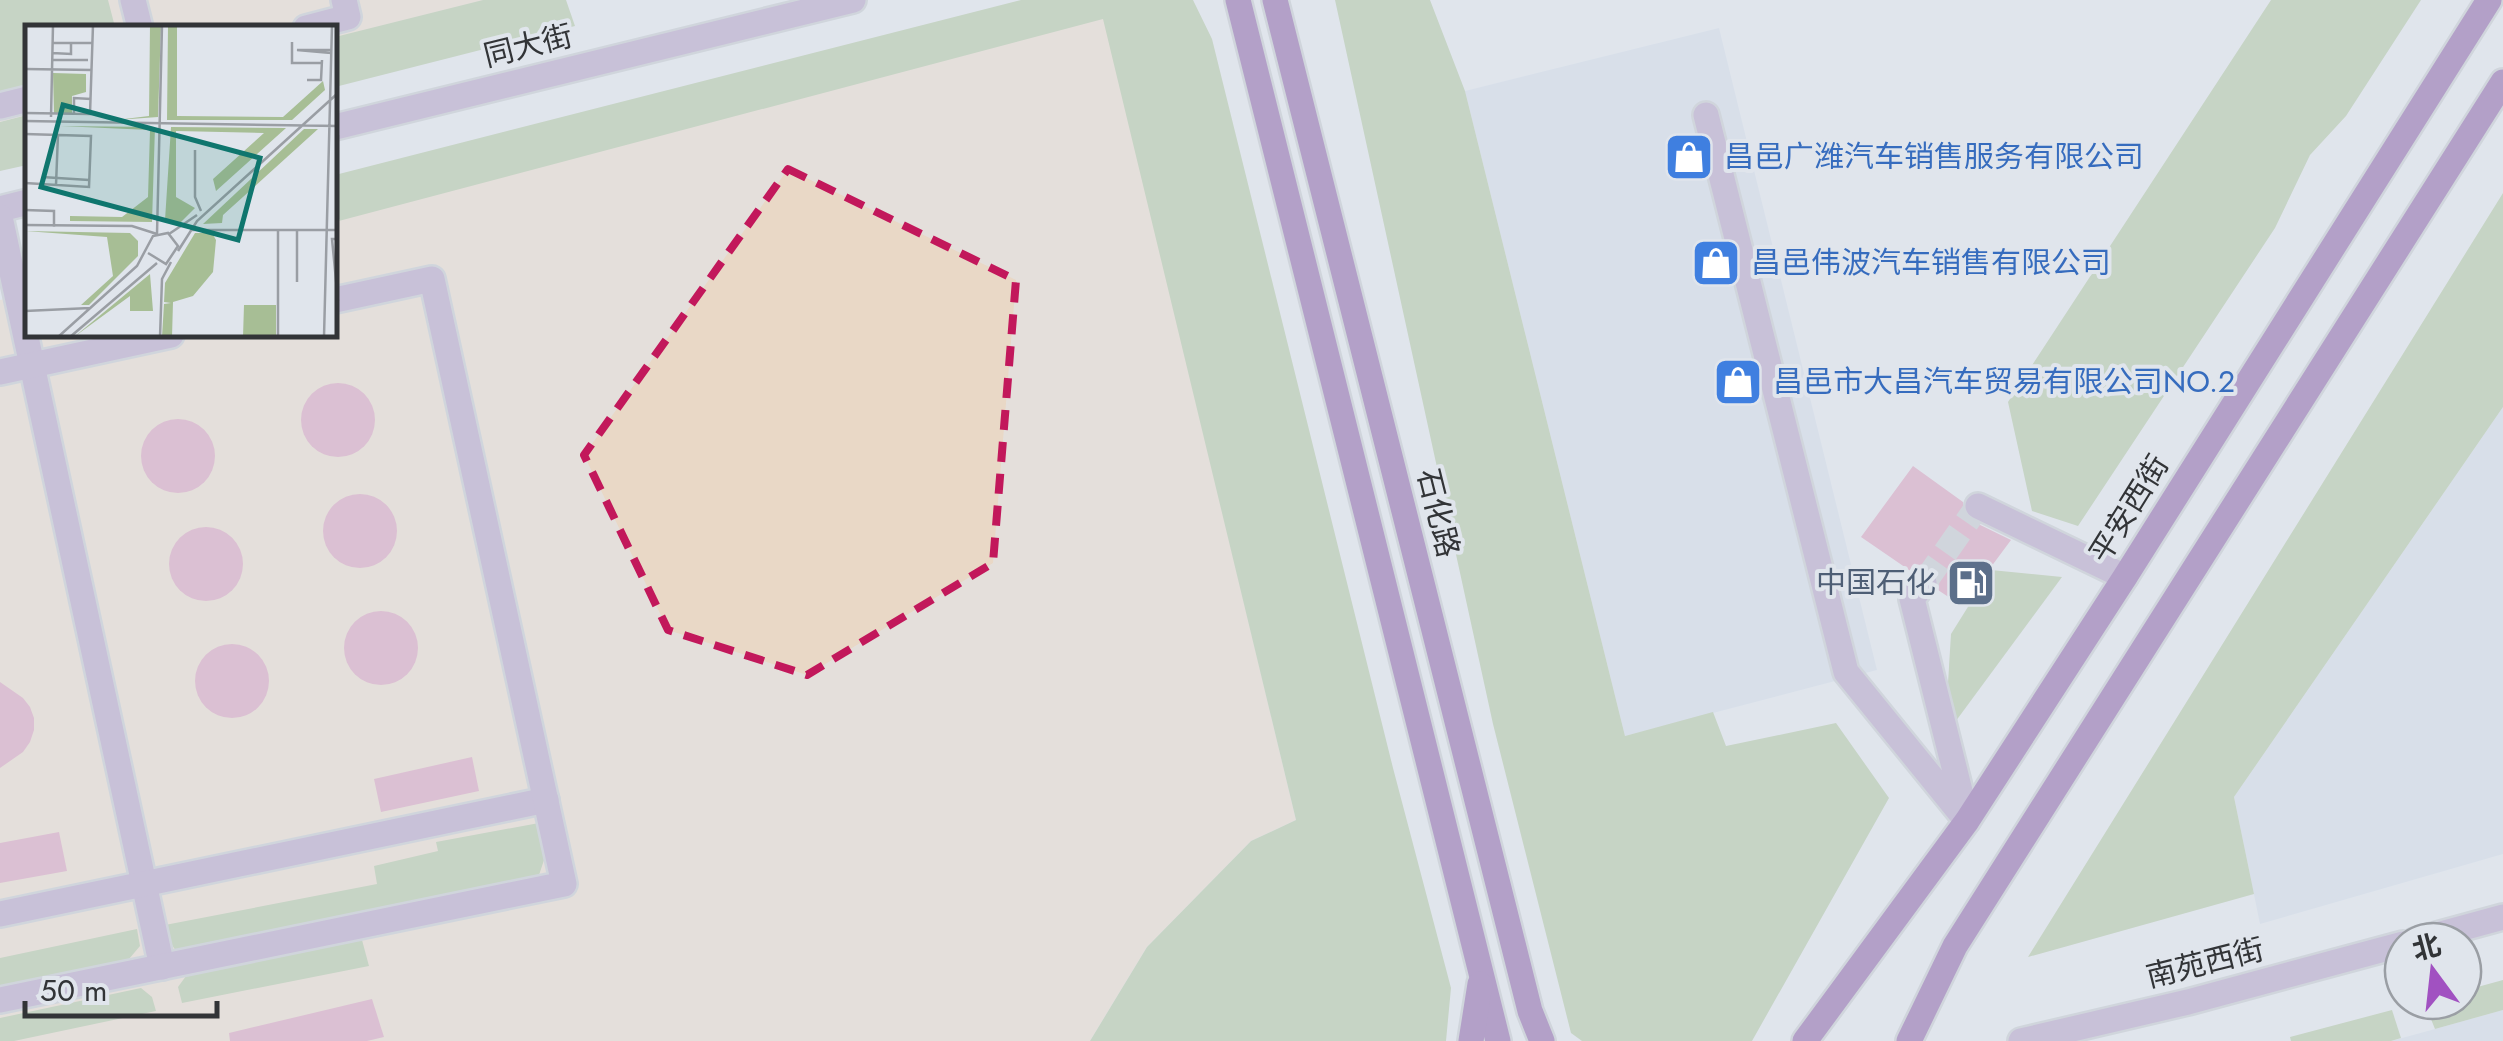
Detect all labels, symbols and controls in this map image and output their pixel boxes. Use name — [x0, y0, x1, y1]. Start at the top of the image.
street label: 同大街 — [479, 14, 577, 77]
inset map — [25, 25, 338, 338]
shop icon: 昌邑广潍汽车销售服务有限公司 — [1663, 131, 1715, 183]
place label: 昌邑广潍汽车销售服务有限公司 — [1724, 135, 2144, 178]
shop icon: 昌邑伟波汽车销售有限公司 — [1690, 237, 1742, 289]
place label: 昌邑伟波汽车销售有限公司 — [1751, 241, 2111, 284]
shop icon: 昌邑市大昌汽车贸易有限公司NO.2 — [1712, 356, 1764, 408]
place label: 昌邑市大昌汽车贸易有限公司NO.2 — [1773, 360, 2235, 403]
street label: 平安西街 — [2079, 446, 2179, 571]
street label: 石化路 — [1407, 464, 1470, 562]
fuel station icon: 中国石化 — [1945, 557, 1997, 609]
place label: 中国石化 — [1816, 561, 1936, 604]
north arrow — [2383, 921, 2483, 1021]
text: 北 — [2408, 924, 2445, 971]
street label: 南苑西街 — [2141, 927, 2268, 998]
scale bar — [25, 956, 218, 1018]
text: 50 m — [40, 969, 107, 1012]

